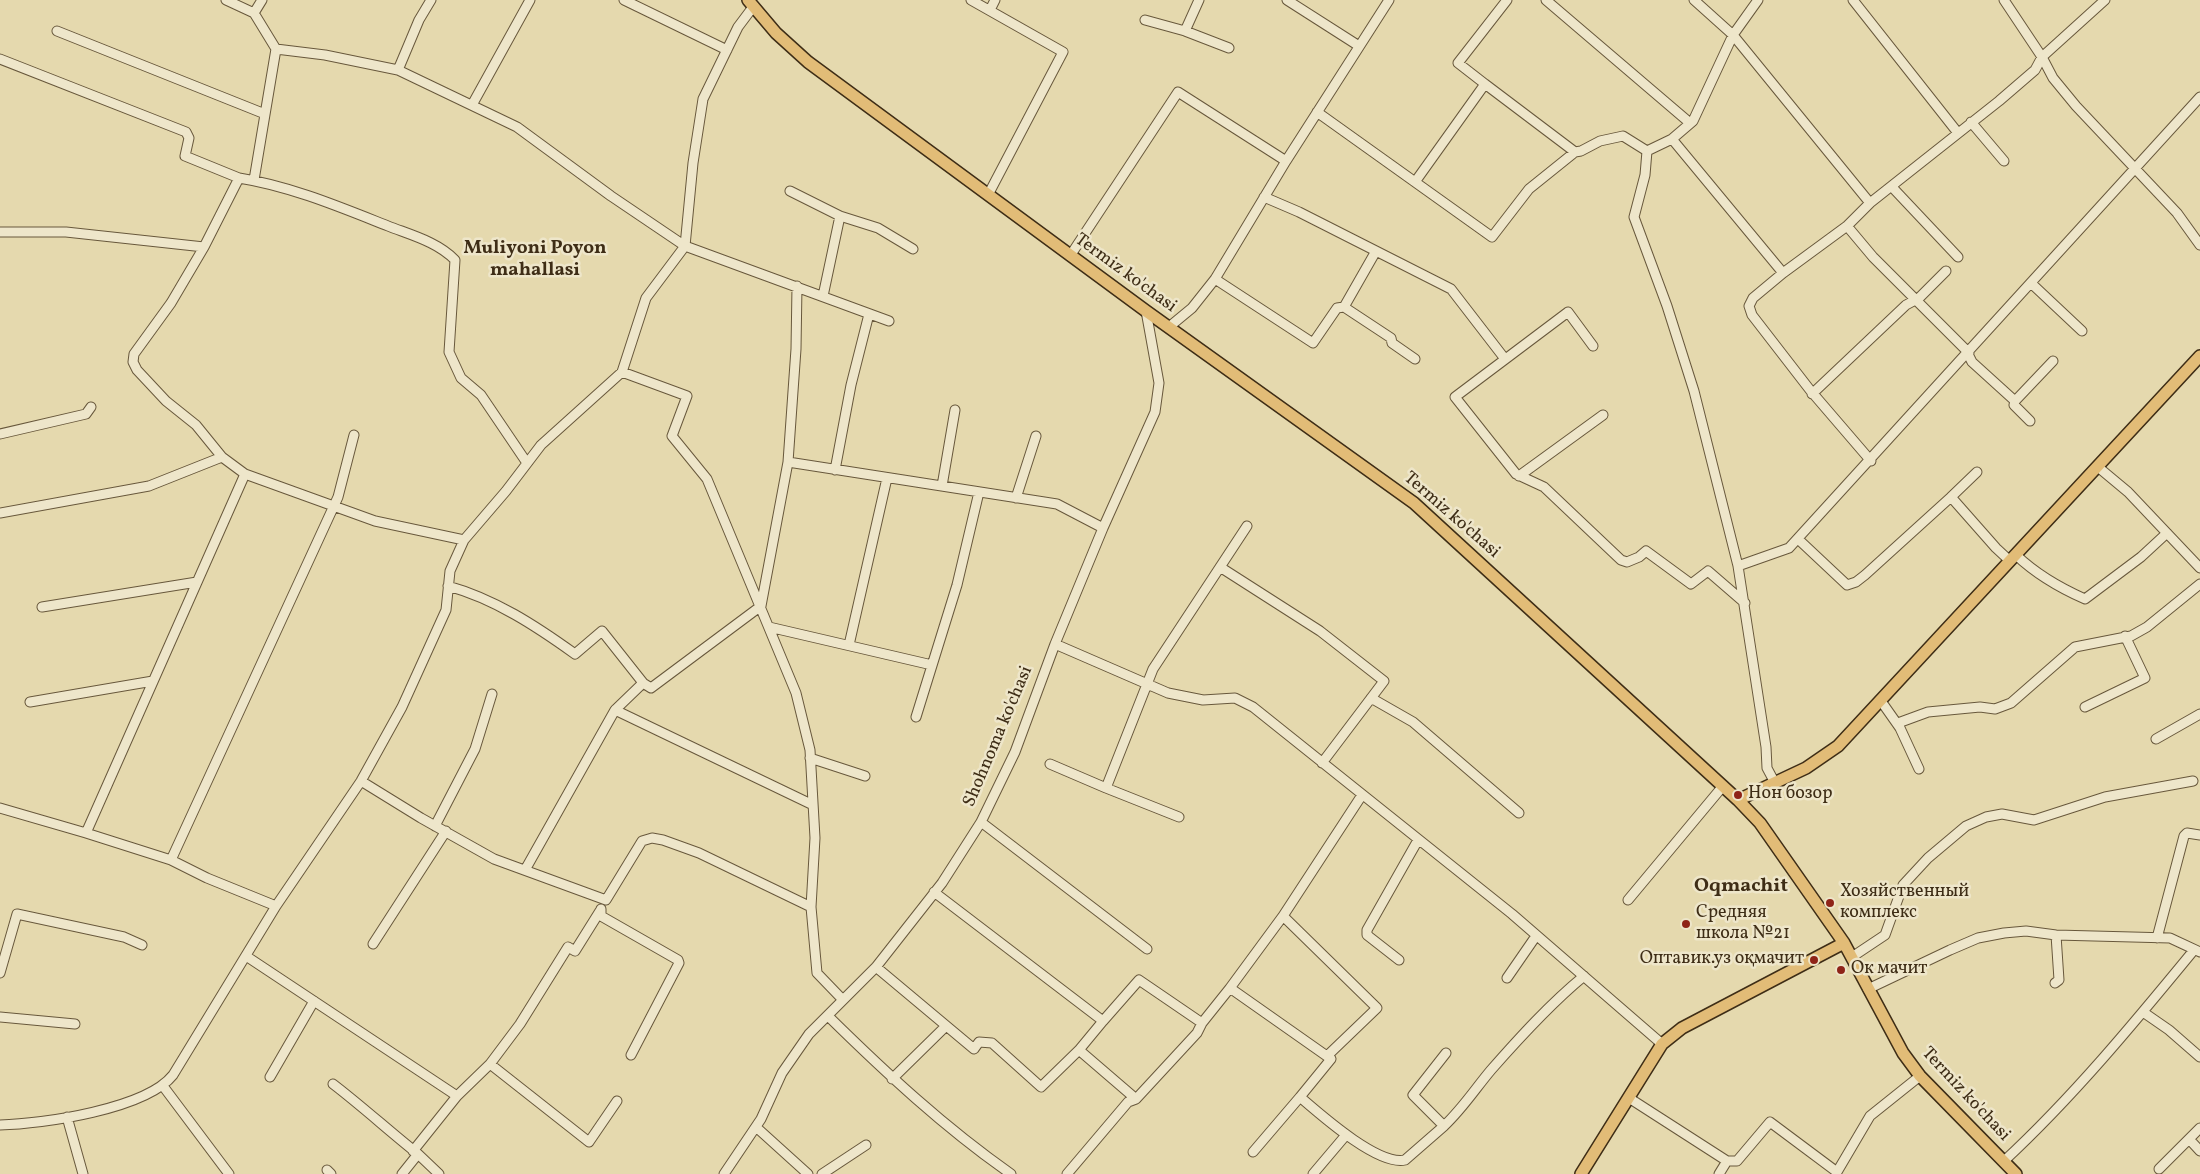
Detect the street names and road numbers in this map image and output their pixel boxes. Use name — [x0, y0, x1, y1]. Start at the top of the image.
street label: Termiz ko'chasi — [1070, 230, 1180, 318]
street label: Termiz ko'chasi — [1398, 468, 1504, 564]
street label: Shohnoma ko'chasi — [960, 663, 1038, 811]
street label: Termiz ko'chasi — [1916, 1043, 2014, 1147]

